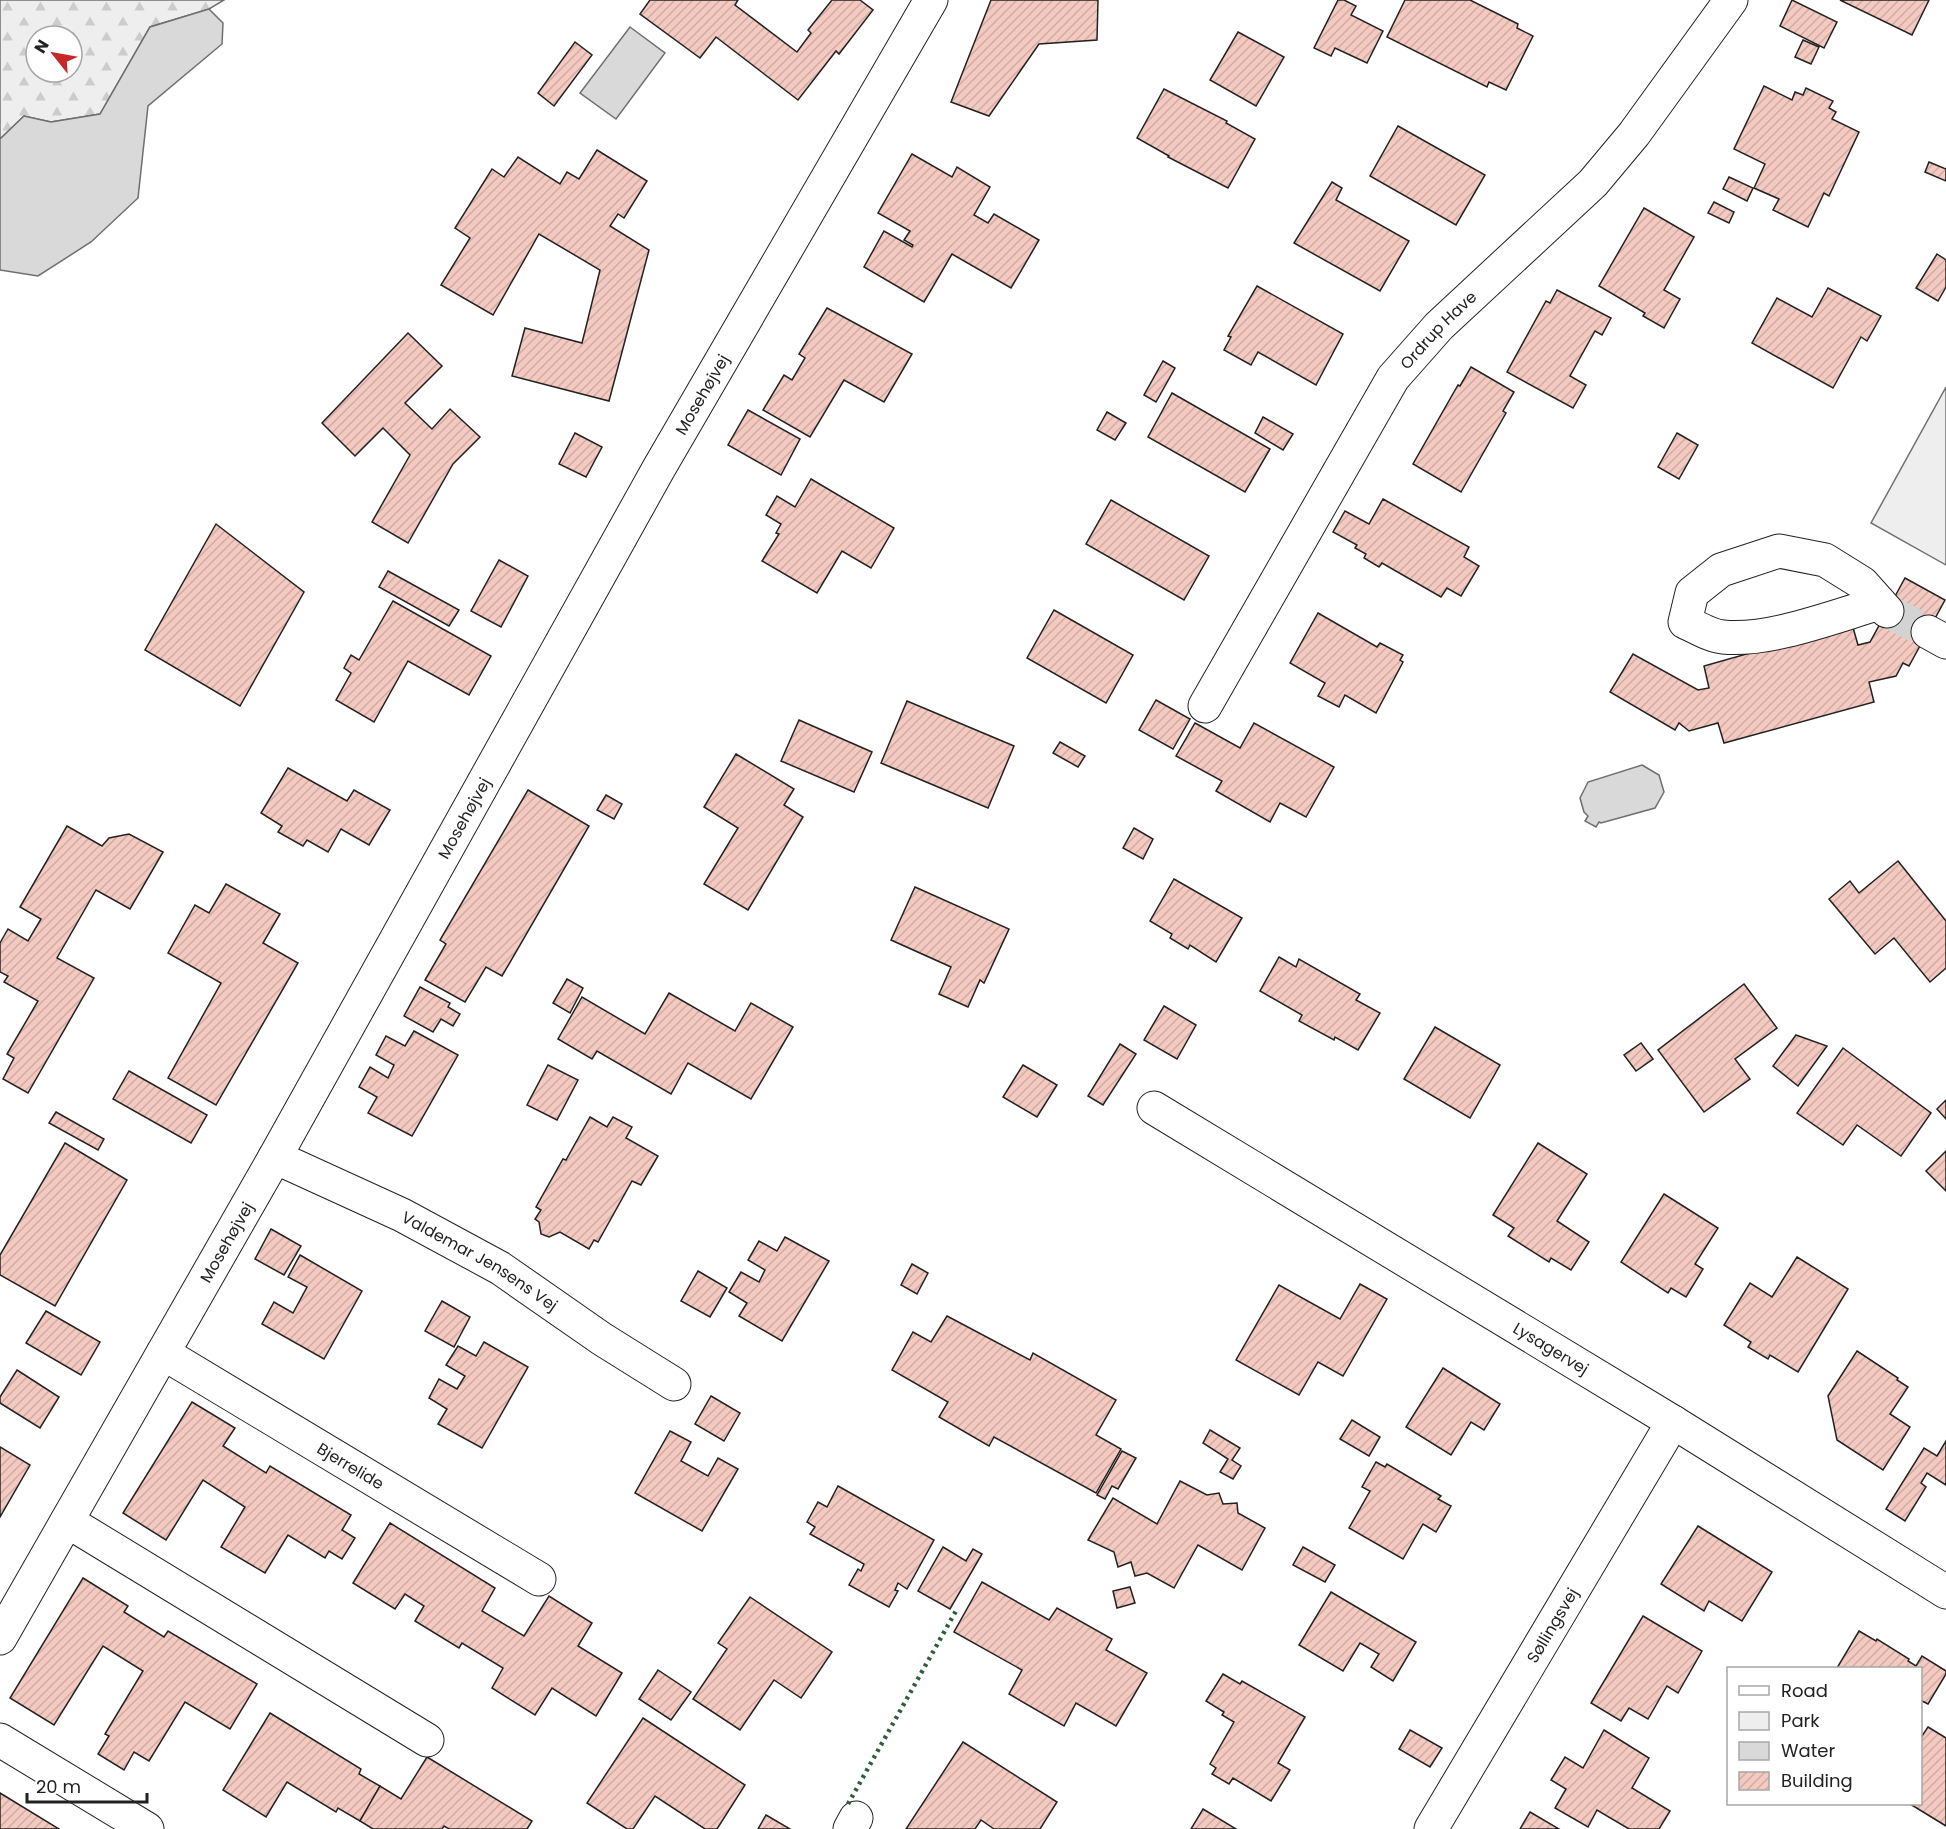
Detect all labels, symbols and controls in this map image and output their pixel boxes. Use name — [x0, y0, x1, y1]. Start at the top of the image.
north arrow — [24, 24, 84, 84]
text: N — [29, 35, 55, 58]
street label: Ordrup Have — [1395, 286, 1482, 375]
street label: Mosehøjvej — [670, 350, 735, 439]
street label: Mosehøjvej — [432, 774, 496, 863]
street label: Mosehøjvej — [195, 1198, 259, 1287]
street label: Valdemar Jensens Vej — [397, 1206, 562, 1317]
street label: Lysagervej — [1509, 1317, 1593, 1380]
street label: Bjerrelide — [313, 1437, 388, 1495]
street label: Søllingsvej — [1521, 1584, 1584, 1667]
legend — [1727, 1667, 1922, 1805]
text: Road — [1781, 1678, 1828, 1703]
text: Park — [1781, 1708, 1820, 1733]
text: Water — [1781, 1738, 1835, 1763]
scale bar — [27, 1766, 147, 1804]
text: Building — [1781, 1768, 1853, 1793]
text: 20 m — [36, 1774, 81, 1799]

